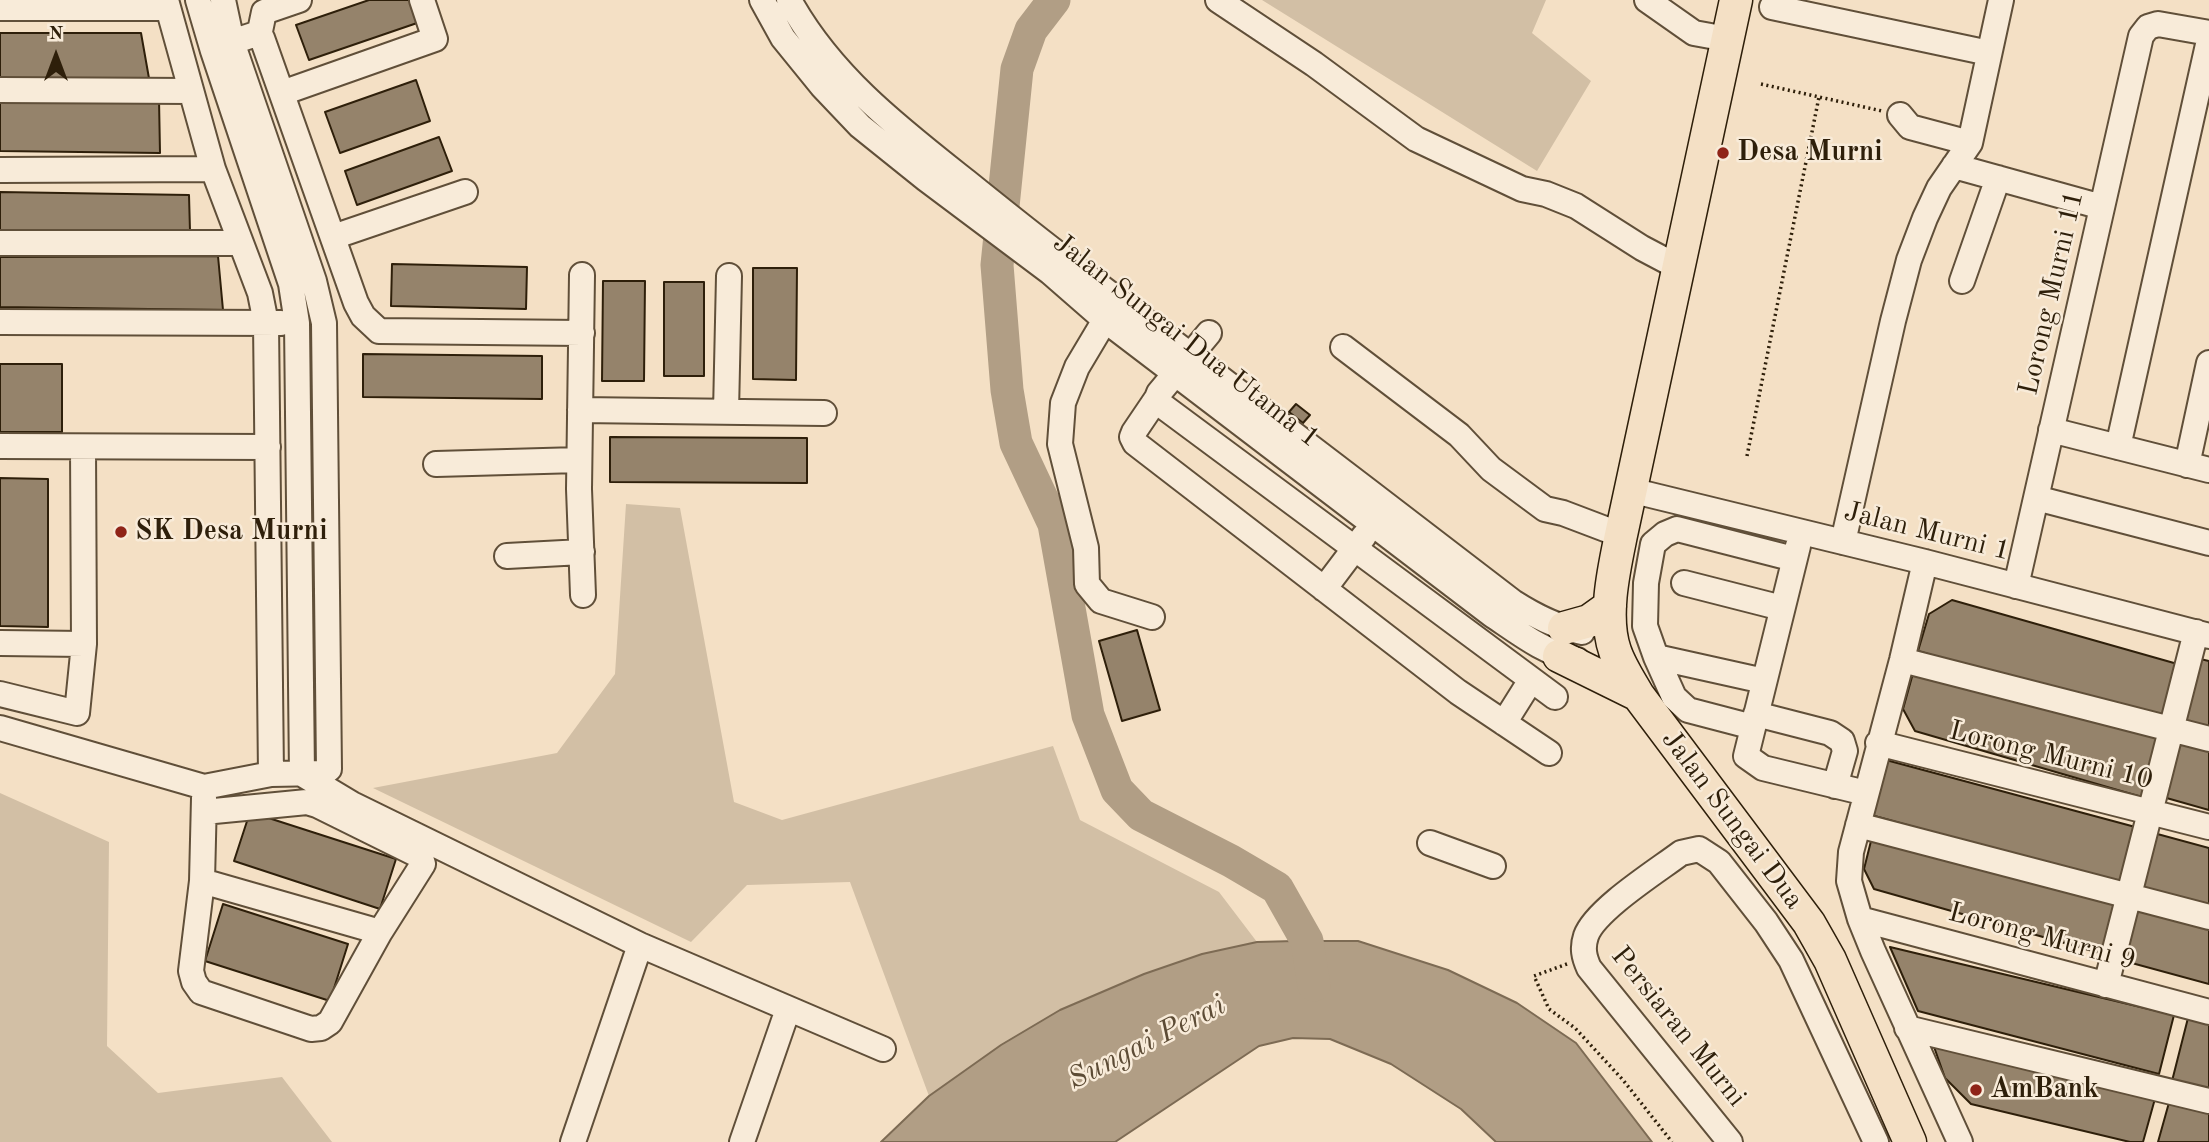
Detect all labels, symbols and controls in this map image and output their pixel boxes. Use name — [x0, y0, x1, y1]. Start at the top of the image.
north arrow — [21, 21, 91, 91]
text: N — [49, 25, 63, 44]
place label: Desa Murni — [1737, 136, 1883, 170]
marker: Desa Murni — [1715, 145, 1731, 161]
street label: Lorong Murni 11 — [2012, 187, 2092, 399]
street label: Jalan Sungai Dua Utama 1 — [1046, 226, 1326, 456]
street label: Jalan Murni 1 — [1840, 495, 2014, 569]
place label: SK Desa Murni — [135, 515, 327, 549]
marker: SK Desa Murni — [113, 524, 129, 540]
street label: Lorong Murni 10 — [1946, 714, 2156, 798]
street label: Jalan Sungai Dua — [1654, 724, 1810, 916]
street label: Lorong Murni 9 — [1945, 896, 2139, 978]
street label: Persiaran Murni — [1603, 940, 1753, 1114]
water label: Sungai Perai — [1062, 988, 1232, 1098]
place label: AmBank — [1990, 1073, 2099, 1107]
marker: AmBank — [1968, 1082, 1984, 1098]

